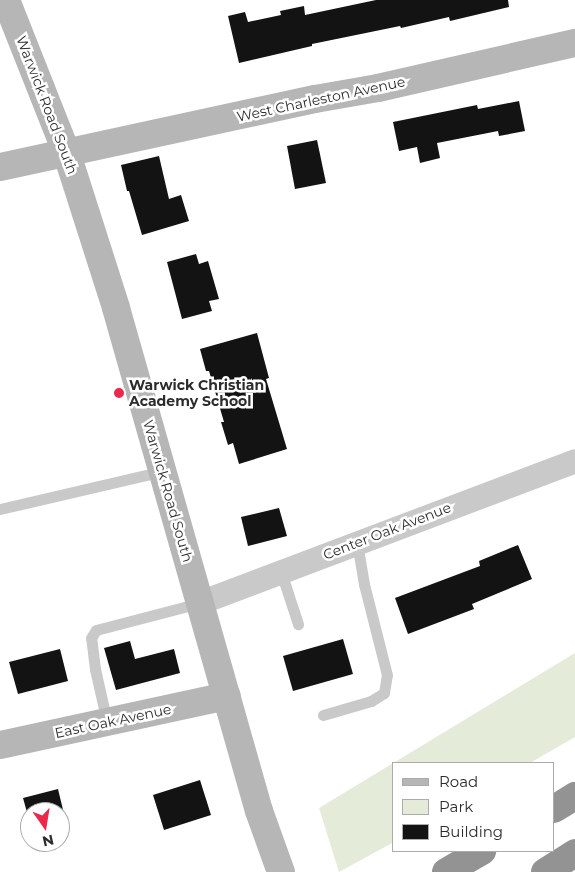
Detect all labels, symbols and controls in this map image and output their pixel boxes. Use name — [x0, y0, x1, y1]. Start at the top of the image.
street label: Warwick Road South — [13, 33, 81, 177]
street label: West Charleston Avenue — [235, 73, 407, 125]
place label: Warwick Christian Academy School — [129, 377, 264, 410]
marker: Warwick Christian Academy School — [113, 387, 125, 399]
street label: Warwick Road South — [140, 418, 196, 564]
street label: Center Oak Avenue — [321, 499, 453, 563]
street label: East Oak Avenue — [53, 700, 173, 742]
legend — [392, 762, 555, 852]
text: Road — [439, 772, 478, 791]
text: Park — [439, 797, 473, 816]
north arrow — [20, 802, 70, 852]
text: Building — [439, 822, 503, 841]
text: N — [41, 831, 56, 851]

